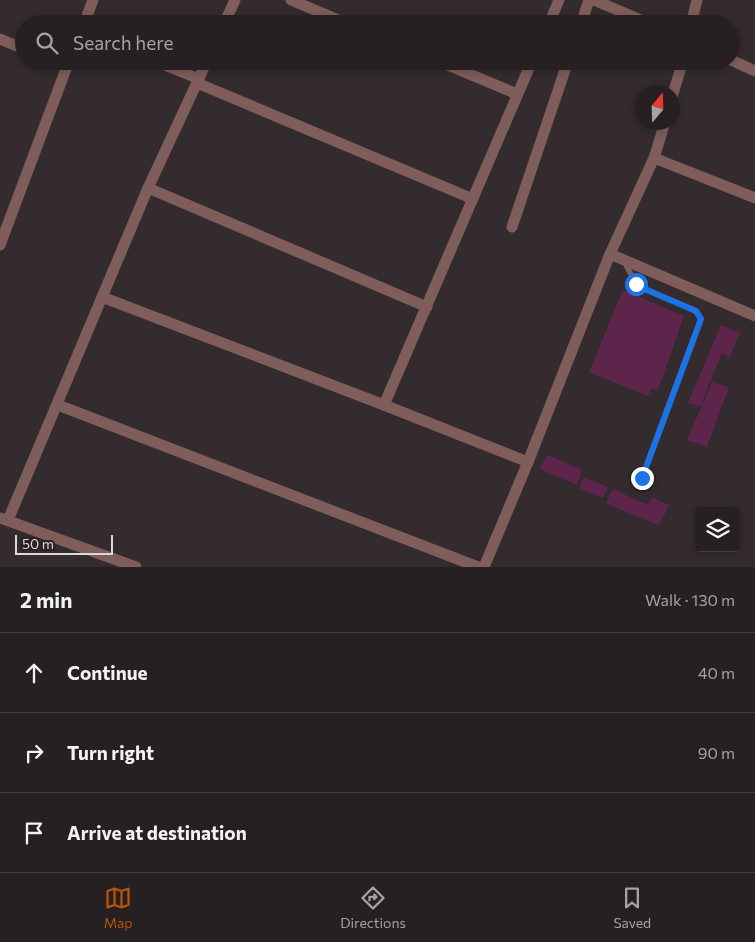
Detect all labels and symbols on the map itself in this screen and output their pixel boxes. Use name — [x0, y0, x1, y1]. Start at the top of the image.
north arrow — [635, 85, 680, 130]
route start — [625, 273, 648, 296]
route end — [631, 467, 654, 490]
scale bar — [15, 532, 112, 555]

